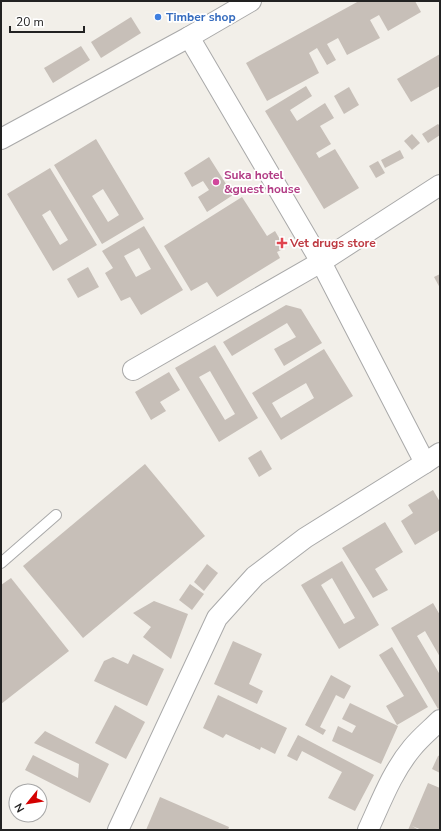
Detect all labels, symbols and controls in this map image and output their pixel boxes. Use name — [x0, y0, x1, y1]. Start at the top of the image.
scale bar — [10, 8, 84, 34]
place label: Timber shop — [166, 9, 236, 25]
marker: Timber shop — [153, 12, 163, 22]
text: 20 m — [16, 14, 44, 30]
place label: Suka hotel &guest house — [224, 167, 301, 197]
marker: Suka hotel &guest house — [211, 177, 221, 187]
place label: Vet drugs store — [289, 235, 376, 251]
marker: Vet drugs store — [277, 238, 287, 248]
north arrow — [8, 783, 48, 823]
text: N — [11, 800, 28, 815]

